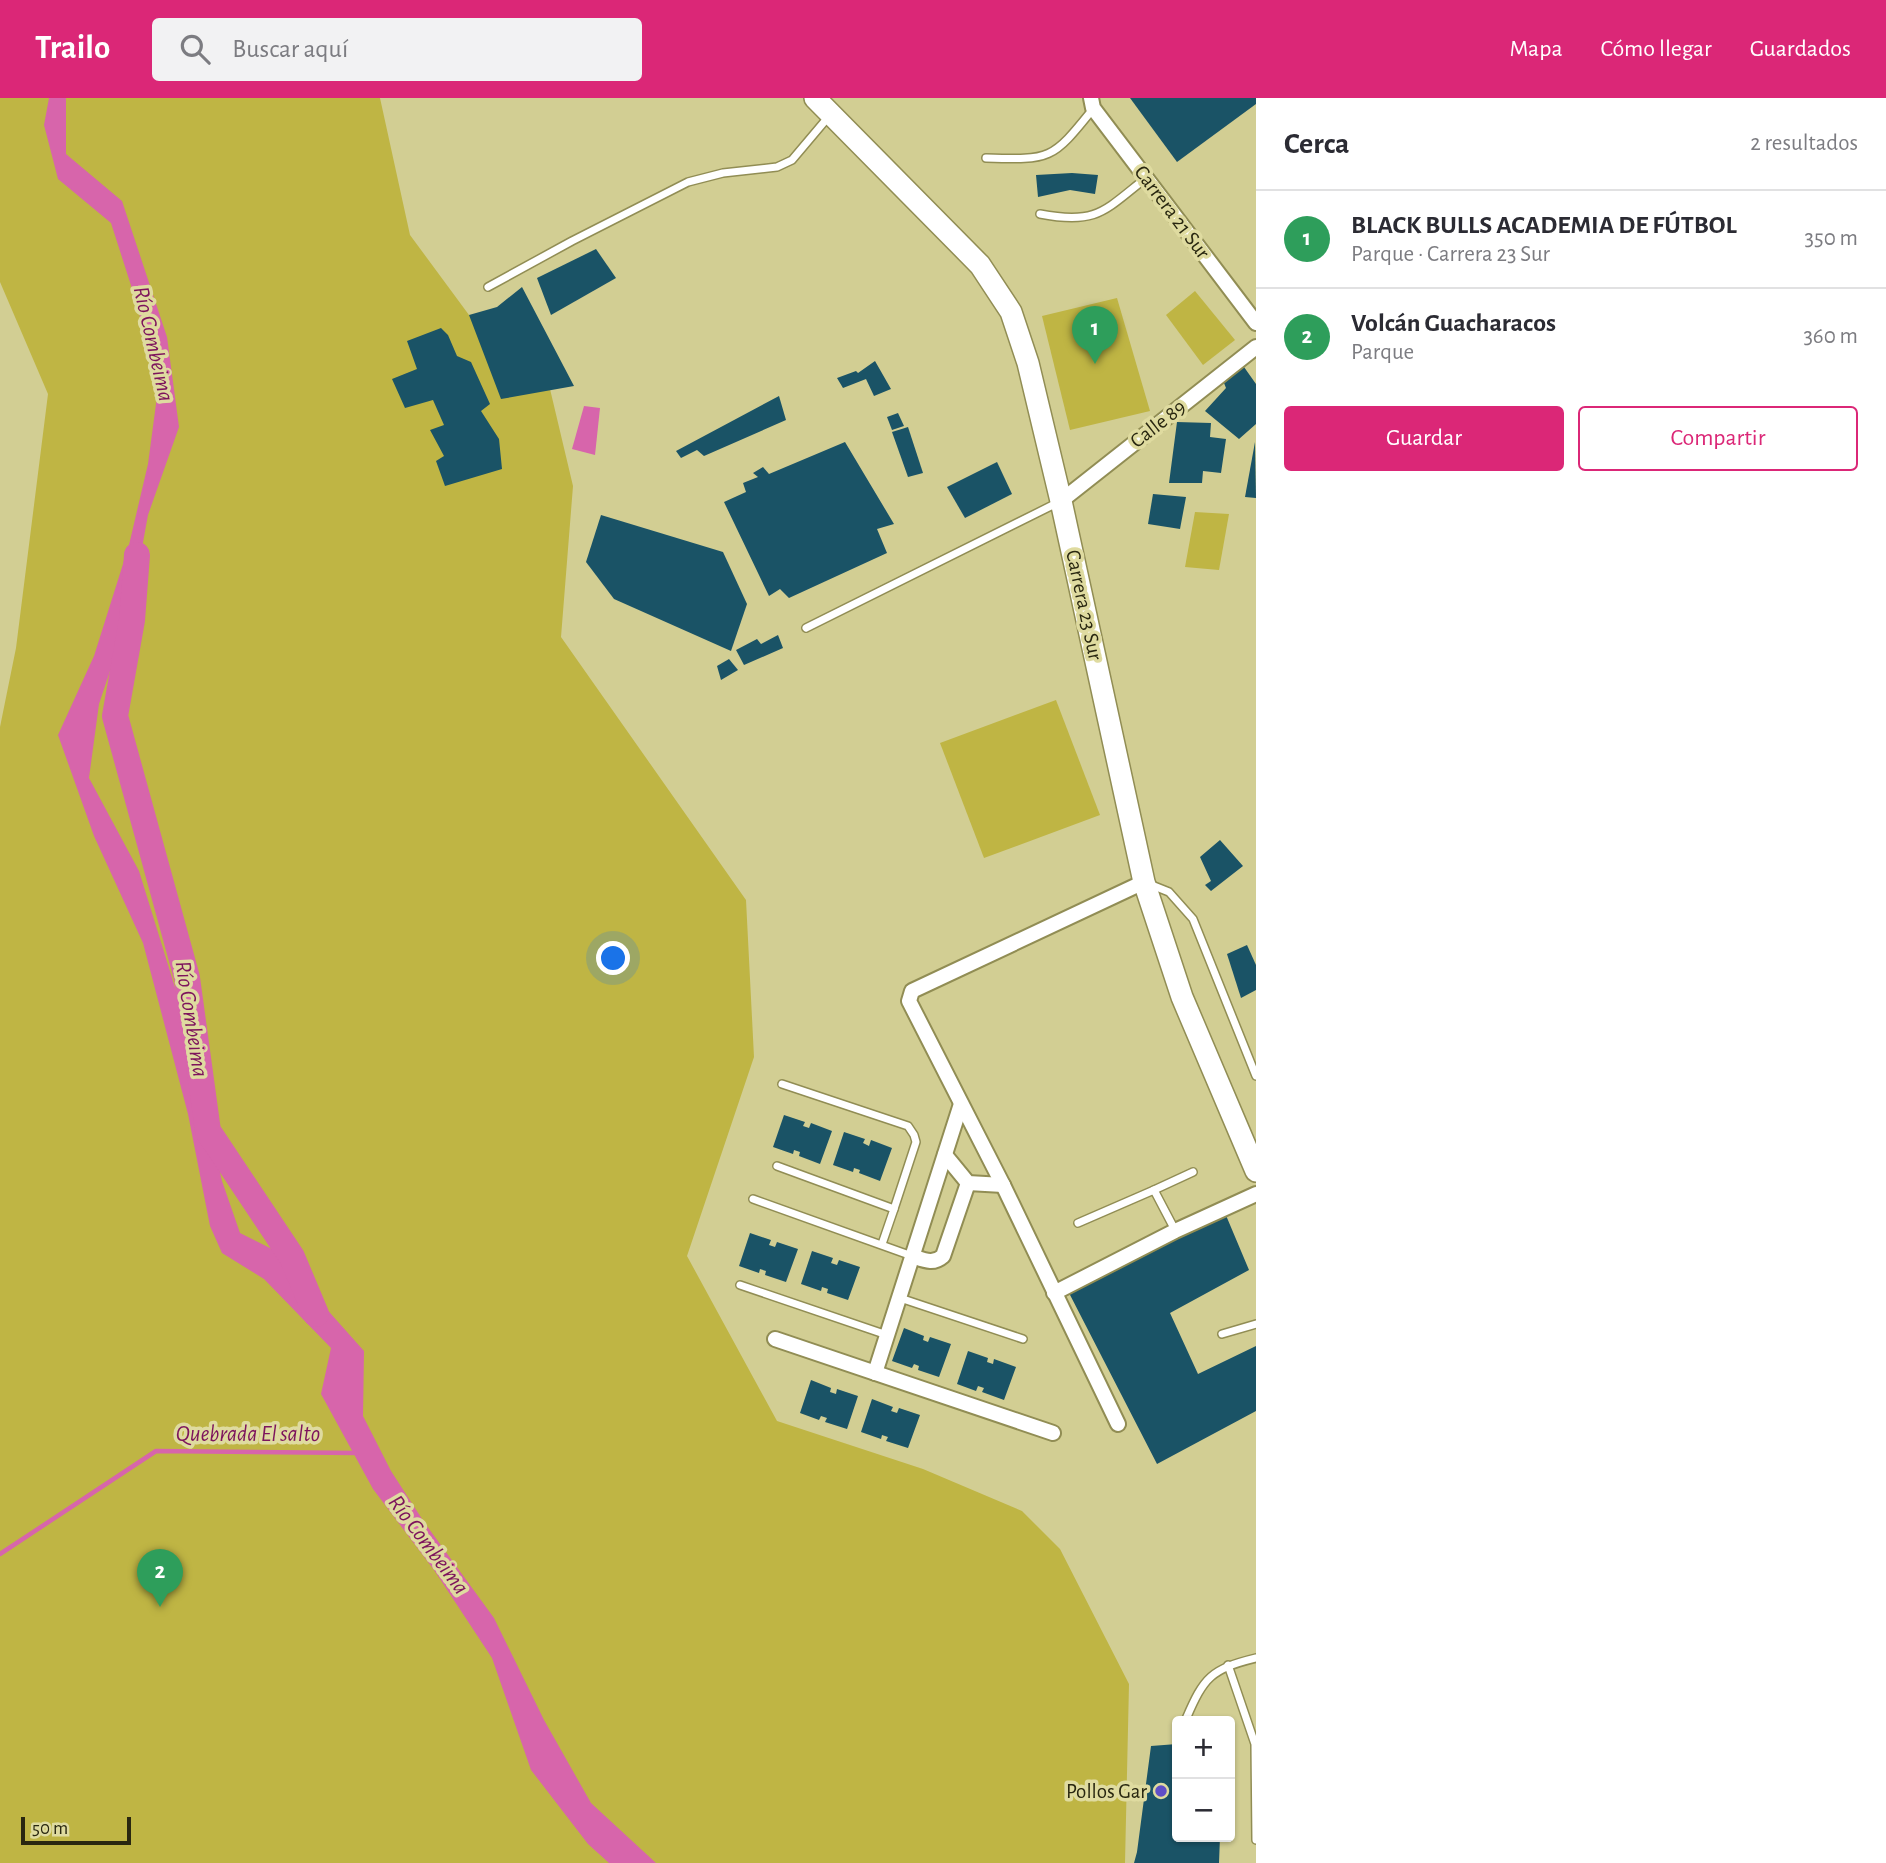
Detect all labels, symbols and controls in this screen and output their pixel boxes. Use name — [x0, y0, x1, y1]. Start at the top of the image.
search box — [152, 18, 642, 81]
icon: search — [176, 30, 214, 68]
text: Trailo — [35, 32, 110, 65]
text: Buscar aquí — [232, 36, 348, 62]
text: Mapa — [1509, 37, 1563, 61]
text: Cómo llegar — [1601, 37, 1712, 61]
text: Guardados — [1750, 37, 1851, 61]
text: Cerca — [1284, 129, 1349, 159]
text: 2 resultados — [1750, 132, 1858, 155]
street label: Carrera 21 Sur — [1130, 161, 1214, 263]
text: BLACK BULLS ACADEMIA DE FÚTBOL — [1351, 212, 1737, 238]
text: 1 — [1303, 227, 1311, 250]
text: 350 m — [1805, 227, 1858, 250]
text: Parque · Carrera 23 Sur — [1351, 243, 1550, 266]
water label: Río Combeima — [129, 284, 177, 404]
pin: 1 — [1072, 306, 1118, 364]
text: Volcán Guacharacos — [1351, 310, 1556, 336]
text: 2 — [1302, 325, 1312, 348]
text: 360 m — [1803, 325, 1858, 348]
text: Parque — [1351, 341, 1414, 364]
street label: Calle 89 — [1126, 396, 1190, 452]
button: Guardar — [1284, 406, 1564, 471]
button: Compartir — [1578, 406, 1858, 471]
street label: Carrera 23 Sur — [1062, 548, 1106, 662]
your location — [596, 941, 630, 975]
water label: Río Combeima — [170, 959, 212, 1079]
water label: Quebrada El salto — [176, 1423, 320, 1446]
water label: Río Combeima — [383, 1491, 473, 1599]
pin: 2 — [137, 1549, 183, 1607]
map controls — [1172, 1716, 1235, 1842]
button: + — [1172, 1716, 1235, 1779]
button: − — [1172, 1779, 1235, 1842]
place label: Pollos Gar — [1066, 1781, 1147, 1802]
marker: Pollos Gar — [1153, 1783, 1169, 1799]
scale bar — [21, 1814, 131, 1846]
text: 50 m — [32, 1819, 68, 1838]

